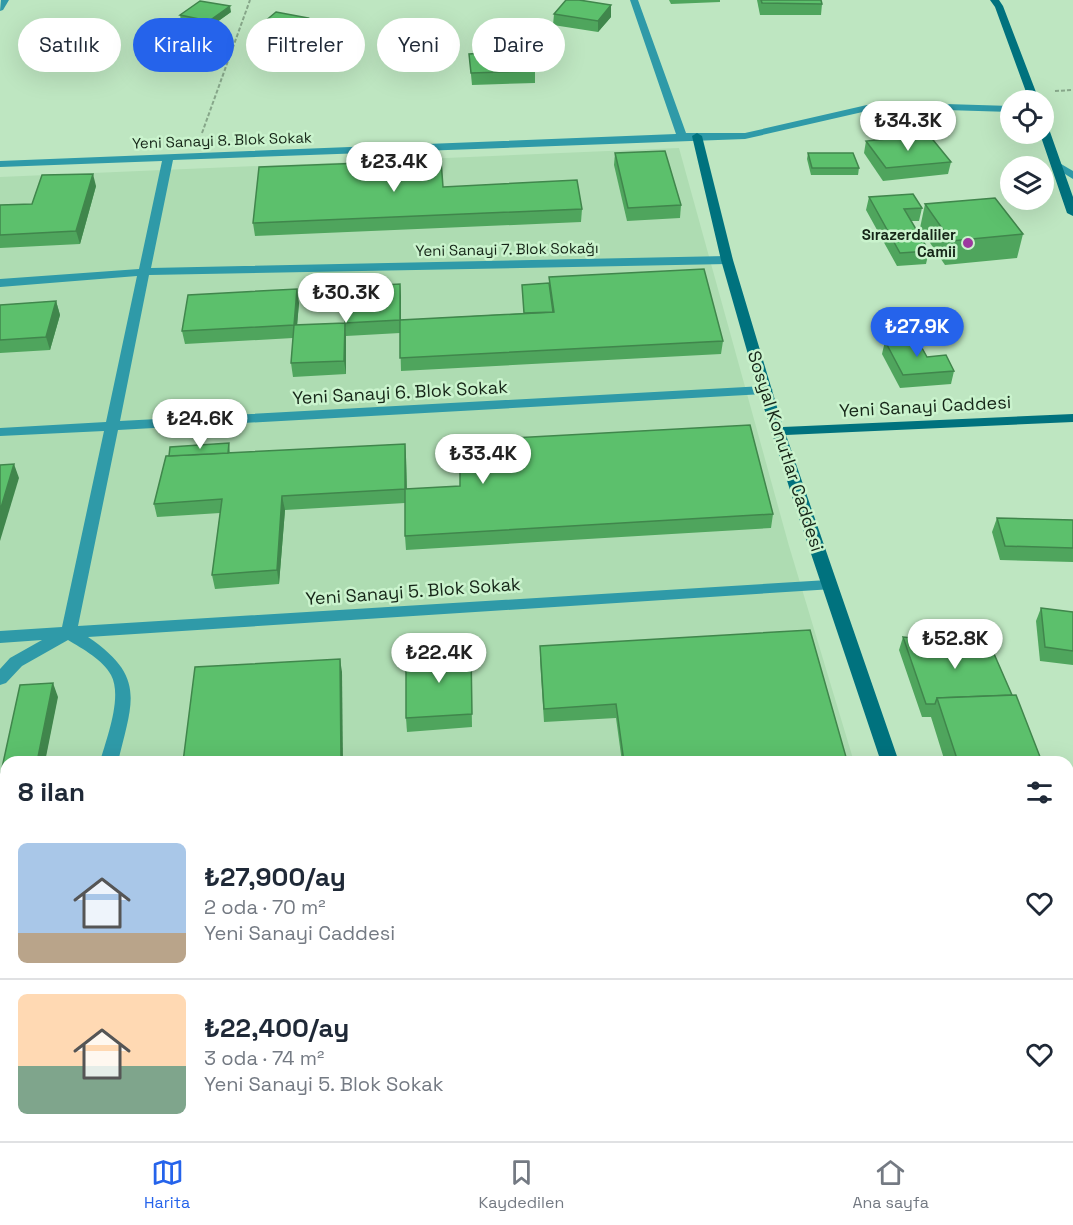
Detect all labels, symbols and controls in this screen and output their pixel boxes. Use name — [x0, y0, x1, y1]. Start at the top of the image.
chip: Satılık — [18, 18, 121, 72]
chip: Kiralık — [133, 18, 234, 72]
chip: Filtreler — [246, 18, 365, 72]
chip: Yeni — [377, 18, 460, 72]
chip: Daire — [472, 18, 565, 72]
map controls — [1000, 90, 1054, 210]
button: locate — [1000, 90, 1054, 144]
pin: ₺34.3K — [859, 101, 957, 152]
text: ₺34.3K — [874, 107, 942, 133]
street label: Yeni Sanayi 8. Blok Sokak — [132, 127, 312, 153]
pin: ₺23.4K — [345, 142, 443, 193]
text: ₺23.4K — [360, 148, 428, 174]
button: layers — [1000, 156, 1054, 210]
place label: Sırazerdaliler Camii — [862, 225, 956, 261]
marker: Sırazerdaliler Camii — [961, 236, 975, 250]
street label: Yeni Sanayi 7. Blok Sokağı — [415, 238, 599, 260]
pin: ₺30.3K — [297, 273, 395, 324]
text: ₺30.3K — [312, 279, 380, 305]
pin: ₺27.9K — [868, 307, 966, 358]
text: ₺27.9K — [885, 313, 949, 339]
street label: Sosyal Konutlar Caddesi — [743, 348, 829, 554]
street label: Yeni Sanayi 6. Blok Sokak — [292, 375, 509, 409]
street label: Yeni Sanayi Caddesi — [838, 390, 1012, 422]
pin: ₺24.6K — [151, 399, 249, 450]
text: ₺24.6K — [166, 405, 234, 431]
pin: ₺33.4K — [434, 434, 532, 485]
text: ₺33.4K — [449, 440, 517, 466]
street label: Yeni Sanayi 5. Blok Sokak — [305, 572, 522, 610]
pin: ₺52.8K — [906, 619, 1004, 670]
text: ₺52.8K — [922, 625, 988, 651]
pin: ₺22.4K — [390, 633, 488, 684]
text: ₺22.4K — [405, 639, 473, 665]
text: 8 ilan — [18, 775, 85, 809]
icon: filters — [1023, 776, 1056, 809]
text: ₺27,900/ay — [204, 860, 346, 894]
icon: home — [66, 867, 138, 939]
icon: heart — [1023, 887, 1056, 920]
text: 2 oda · 70 m² — [204, 894, 326, 920]
text: Yeni Sanayi Caddesi — [204, 920, 395, 946]
text: ₺22,400/ay — [204, 1011, 349, 1045]
icon: home — [66, 1018, 138, 1090]
icon: heart — [1023, 1038, 1056, 1071]
text: 3 oda · 74 m² — [204, 1045, 324, 1071]
text: Yeni Sanayi 5. Blok Sokak — [204, 1071, 443, 1097]
tab: Harita — [144, 1156, 190, 1213]
tab: Kaydedilen — [478, 1156, 564, 1213]
tab: Ana sayfa — [852, 1156, 929, 1213]

